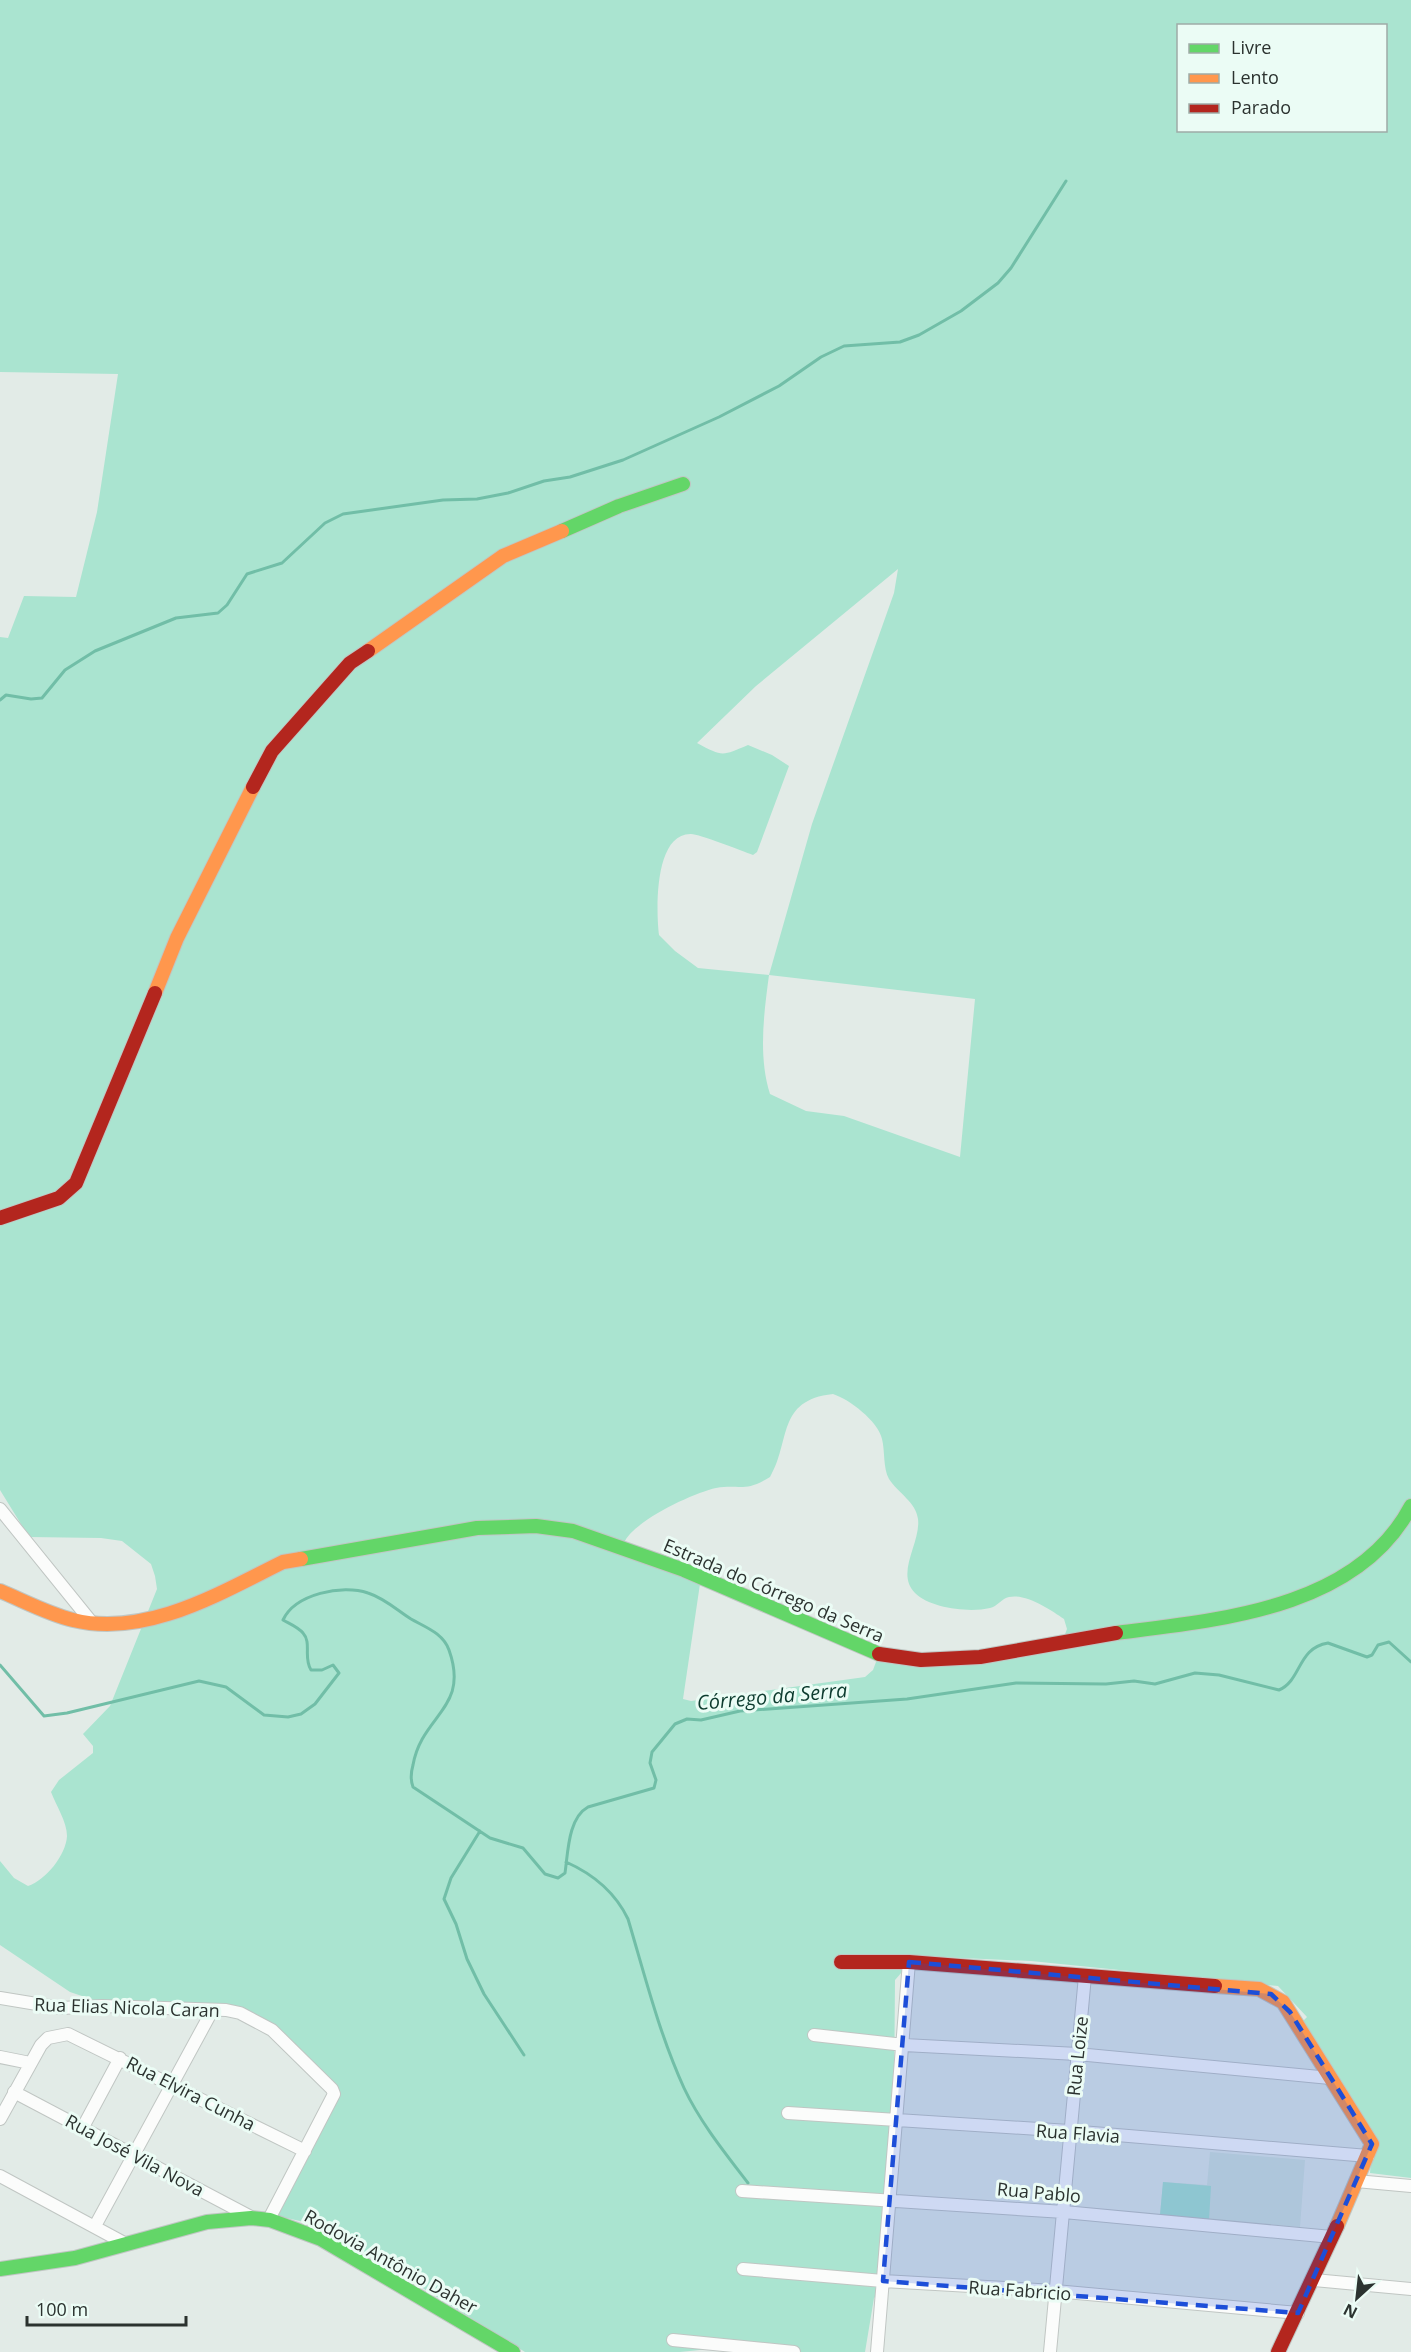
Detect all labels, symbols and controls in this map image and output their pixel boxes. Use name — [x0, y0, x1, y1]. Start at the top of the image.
legend — [1177, 24, 1387, 132]
text: Livre — [1231, 35, 1271, 59]
text: Lento — [1231, 65, 1279, 89]
text: Parado — [1231, 95, 1291, 119]
street label: Estrada do Córrego da Serra — [660, 1533, 888, 1647]
water label: Córrego da Serra — [696, 1676, 848, 1716]
street label: Rua Elias Nicola Caran — [34, 1992, 220, 2022]
street label: Rua Loize — [1061, 2015, 1093, 2097]
street label: Rua Elvira Cunha — [123, 2050, 259, 2136]
street label: Rua José Vila Nova — [61, 2108, 209, 2202]
street label: Rua Flavia — [1035, 2118, 1121, 2148]
street label: Rua Pablo — [996, 2176, 1082, 2208]
street label: Rodovia Antônio Daher — [300, 2203, 482, 2319]
north arrow — [1327, 2268, 1387, 2328]
street label: Rua Fabricio — [968, 2274, 1072, 2306]
scale bar — [27, 2289, 186, 2327]
text: 100 m — [36, 2297, 88, 2321]
text: N — [1339, 2299, 1361, 2324]

